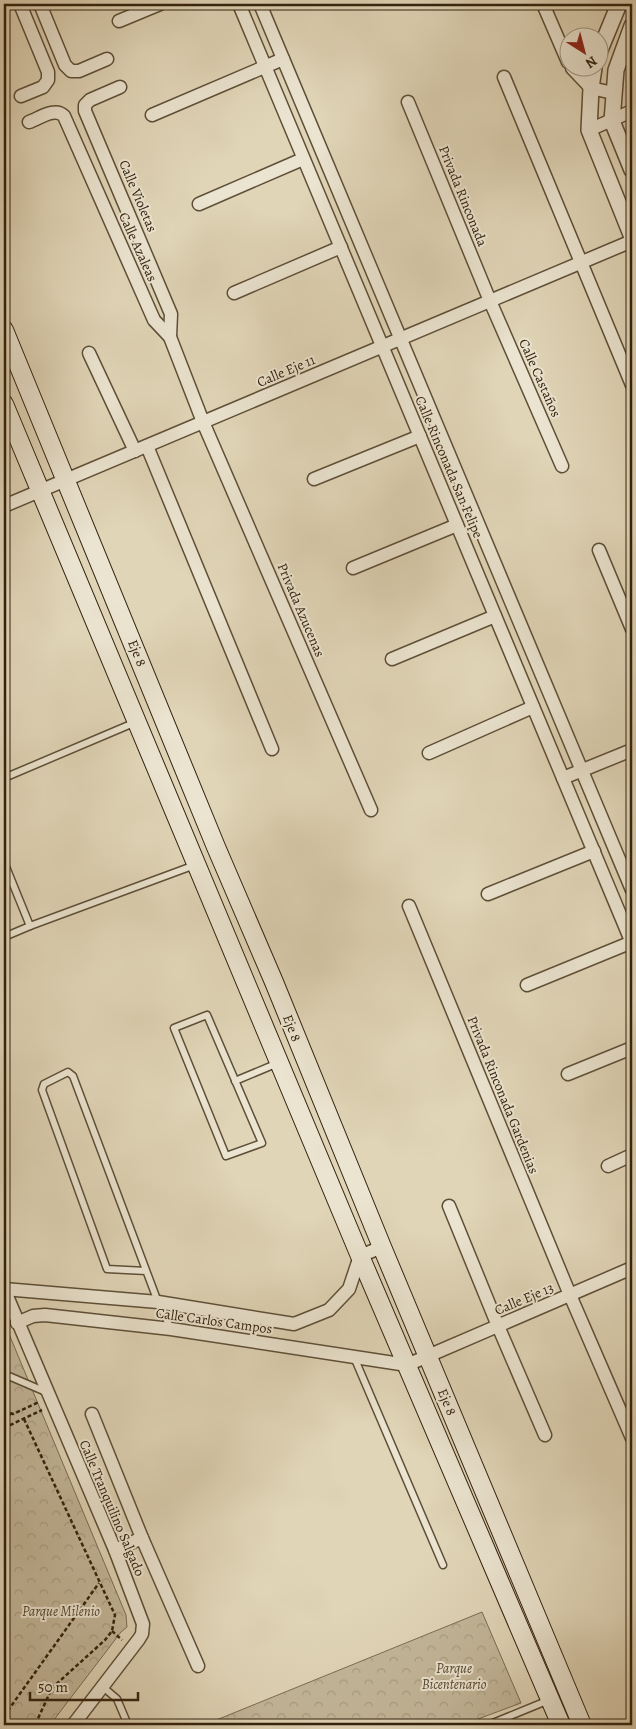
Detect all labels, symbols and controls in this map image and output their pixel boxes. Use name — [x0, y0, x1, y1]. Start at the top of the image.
north arrow — [558, 28, 608, 78]
text: N — [582, 51, 601, 73]
street label: Privada Rinconada — [434, 143, 492, 250]
street label: Calle Violetas — [114, 157, 162, 235]
street label: Calle Azaleas — [114, 209, 162, 285]
street label: Calle Castaños — [514, 336, 566, 420]
street label: Calle Eje 11 — [254, 350, 318, 392]
street label: Calle Rinconada San Felipe — [410, 393, 488, 541]
street label: Privada Azucenas — [273, 560, 329, 660]
street label: Eje 8 — [123, 637, 151, 670]
street label: Eje 8 — [278, 1012, 306, 1044]
street label: Privada Rinconada Gardenias — [463, 1013, 543, 1177]
street label: Calle Eje 13 — [491, 1278, 557, 1320]
street label: Calle Carlos Campos — [154, 1303, 274, 1339]
street label: Eje 8 — [433, 1386, 461, 1419]
street label: Calle Tranquilino Salgado — [75, 1437, 149, 1579]
park label: Parque Milenio — [22, 1602, 100, 1621]
park label: Parque Bicentenario — [422, 1659, 487, 1694]
scale bar — [30, 1669, 138, 1701]
text: 50 m — [38, 1677, 68, 1697]

